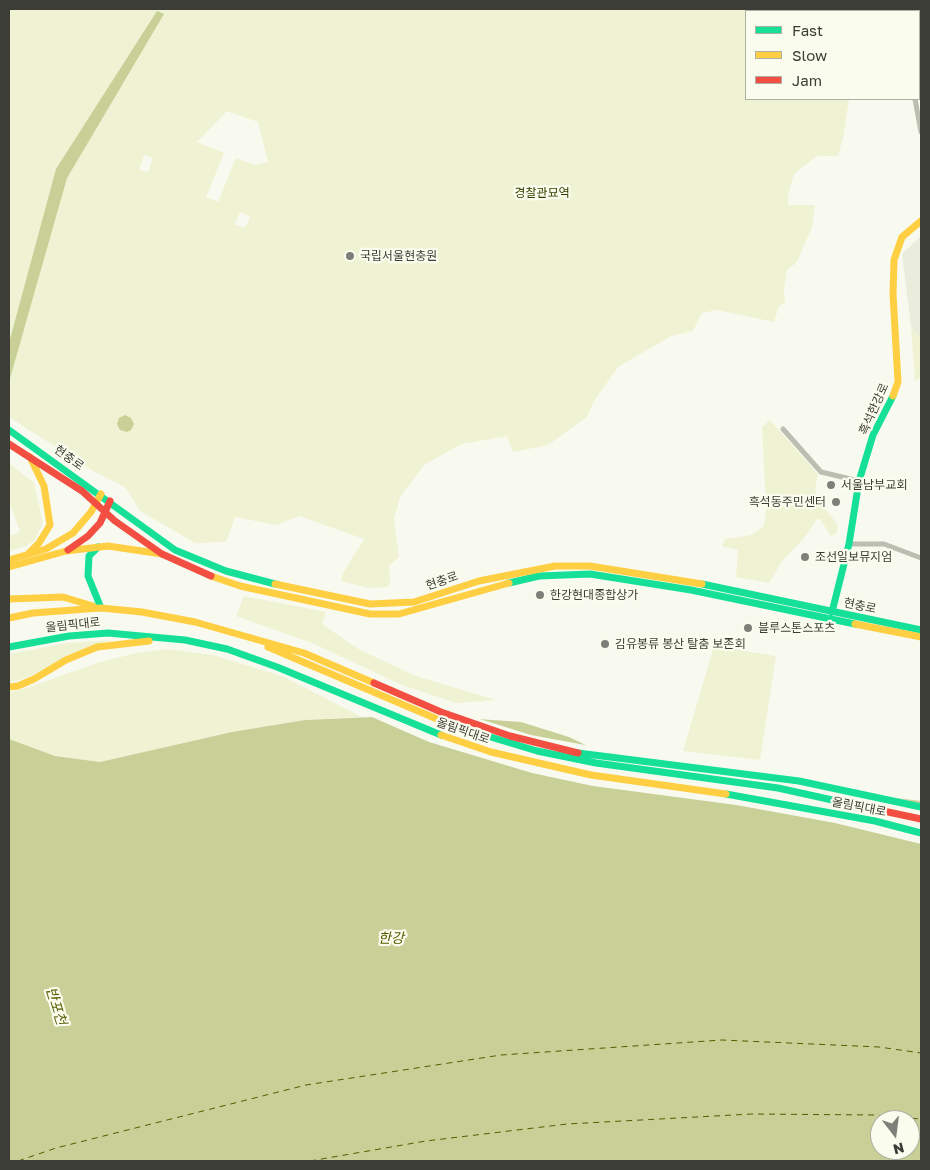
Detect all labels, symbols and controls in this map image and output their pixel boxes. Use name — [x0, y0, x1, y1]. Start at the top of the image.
legend — [745, 10, 920, 100]
text: Fast — [792, 21, 823, 39]
text: Slow — [792, 46, 827, 64]
text: Jam — [792, 71, 822, 89]
park label: 경찰관묘역 — [514, 186, 570, 200]
place label: 국립서울현충원 — [360, 249, 437, 263]
marker: 국립서울현충원 — [344, 250, 356, 262]
street label: 흑석한강로 — [856, 381, 892, 437]
street label: 현충로 — [51, 442, 87, 474]
place label: 서울남부교회 — [841, 478, 907, 492]
marker: 서울남부교회 — [825, 479, 837, 491]
place label: 흑석동주민센터 — [749, 495, 826, 509]
marker: 흑석동주민센터 — [830, 496, 842, 508]
place label: 조선일보뮤지엄 — [815, 550, 892, 564]
marker: 조선일보뮤지엄 — [799, 551, 811, 563]
street label: 현충로 — [424, 569, 460, 593]
place label: 한강현대종합상가 — [550, 588, 638, 602]
marker: 한강현대종합상가 — [534, 589, 546, 601]
street label: 현충로 — [842, 596, 878, 616]
street label: 올림픽대로 — [45, 615, 101, 635]
place label: 블루스톤스포츠 — [758, 621, 835, 635]
marker: 블루스톤스포츠 — [742, 622, 754, 634]
place label: 김유봉류 봉산 탈춤 보존회 — [615, 637, 745, 651]
marker: 김유봉류 봉산 탈춤 보존회 — [599, 638, 611, 650]
street label: 올림픽대로 — [435, 715, 491, 747]
street label: 올림픽대로 — [831, 795, 887, 819]
water label: 한강 — [378, 931, 404, 947]
water label: 반포천 — [42, 985, 70, 1027]
north arrow — [870, 1110, 920, 1160]
text: N — [891, 1139, 906, 1159]

